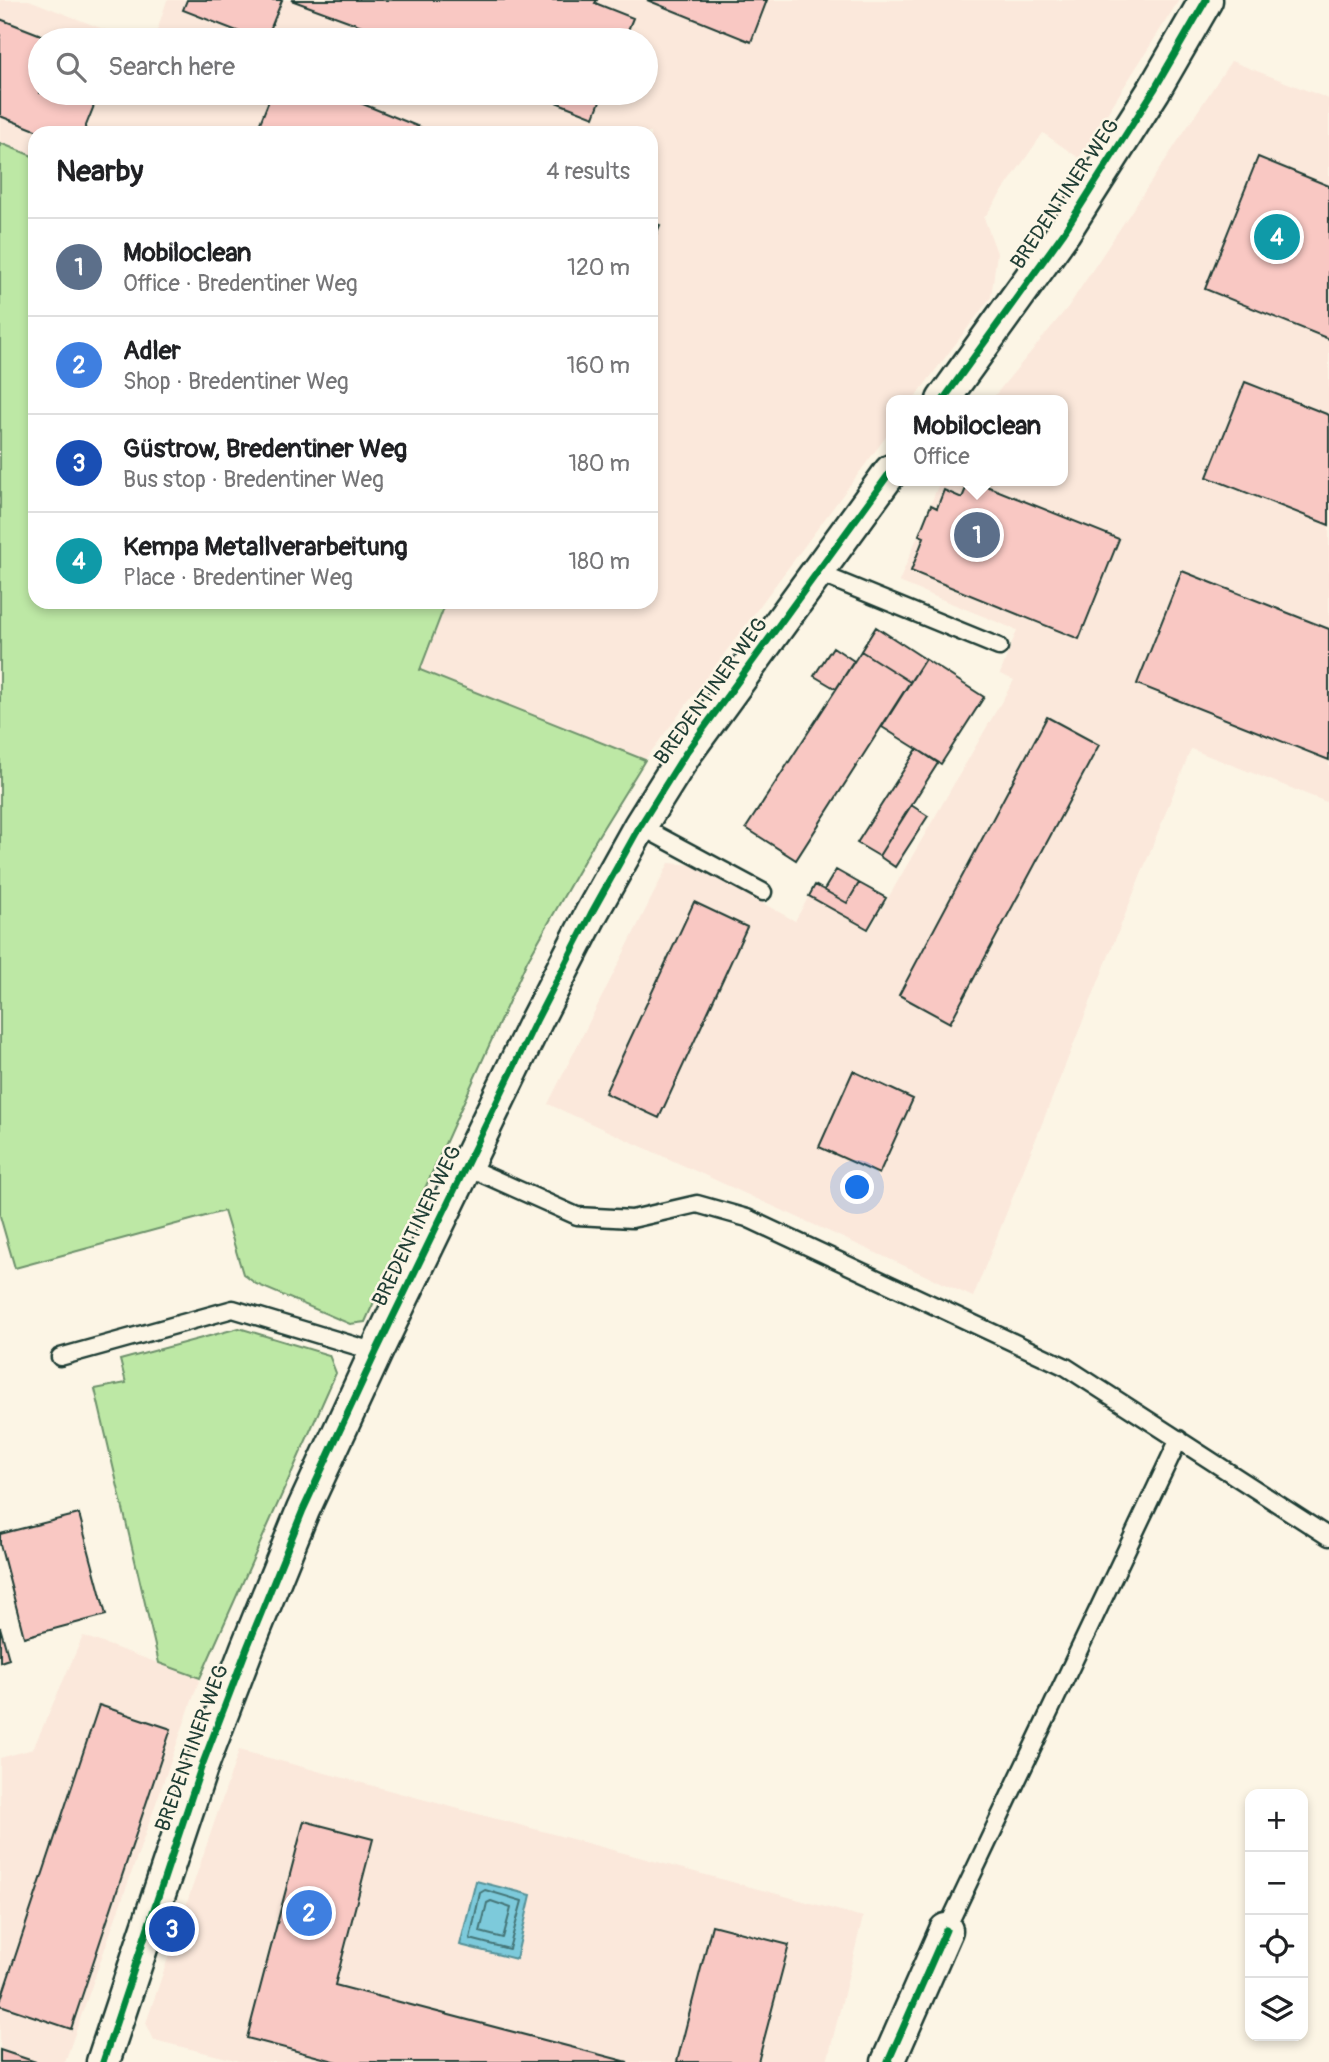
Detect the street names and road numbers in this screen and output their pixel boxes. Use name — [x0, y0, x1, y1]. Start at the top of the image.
street label: BREDENTINER WEG — [1005, 114, 1125, 274]
street label: BREDENTINER WEG — [648, 612, 774, 770]
street label: BREDENTINER WEG — [366, 1141, 468, 1311]
street label: BREDENTINER WEG — [149, 1661, 235, 1835]

